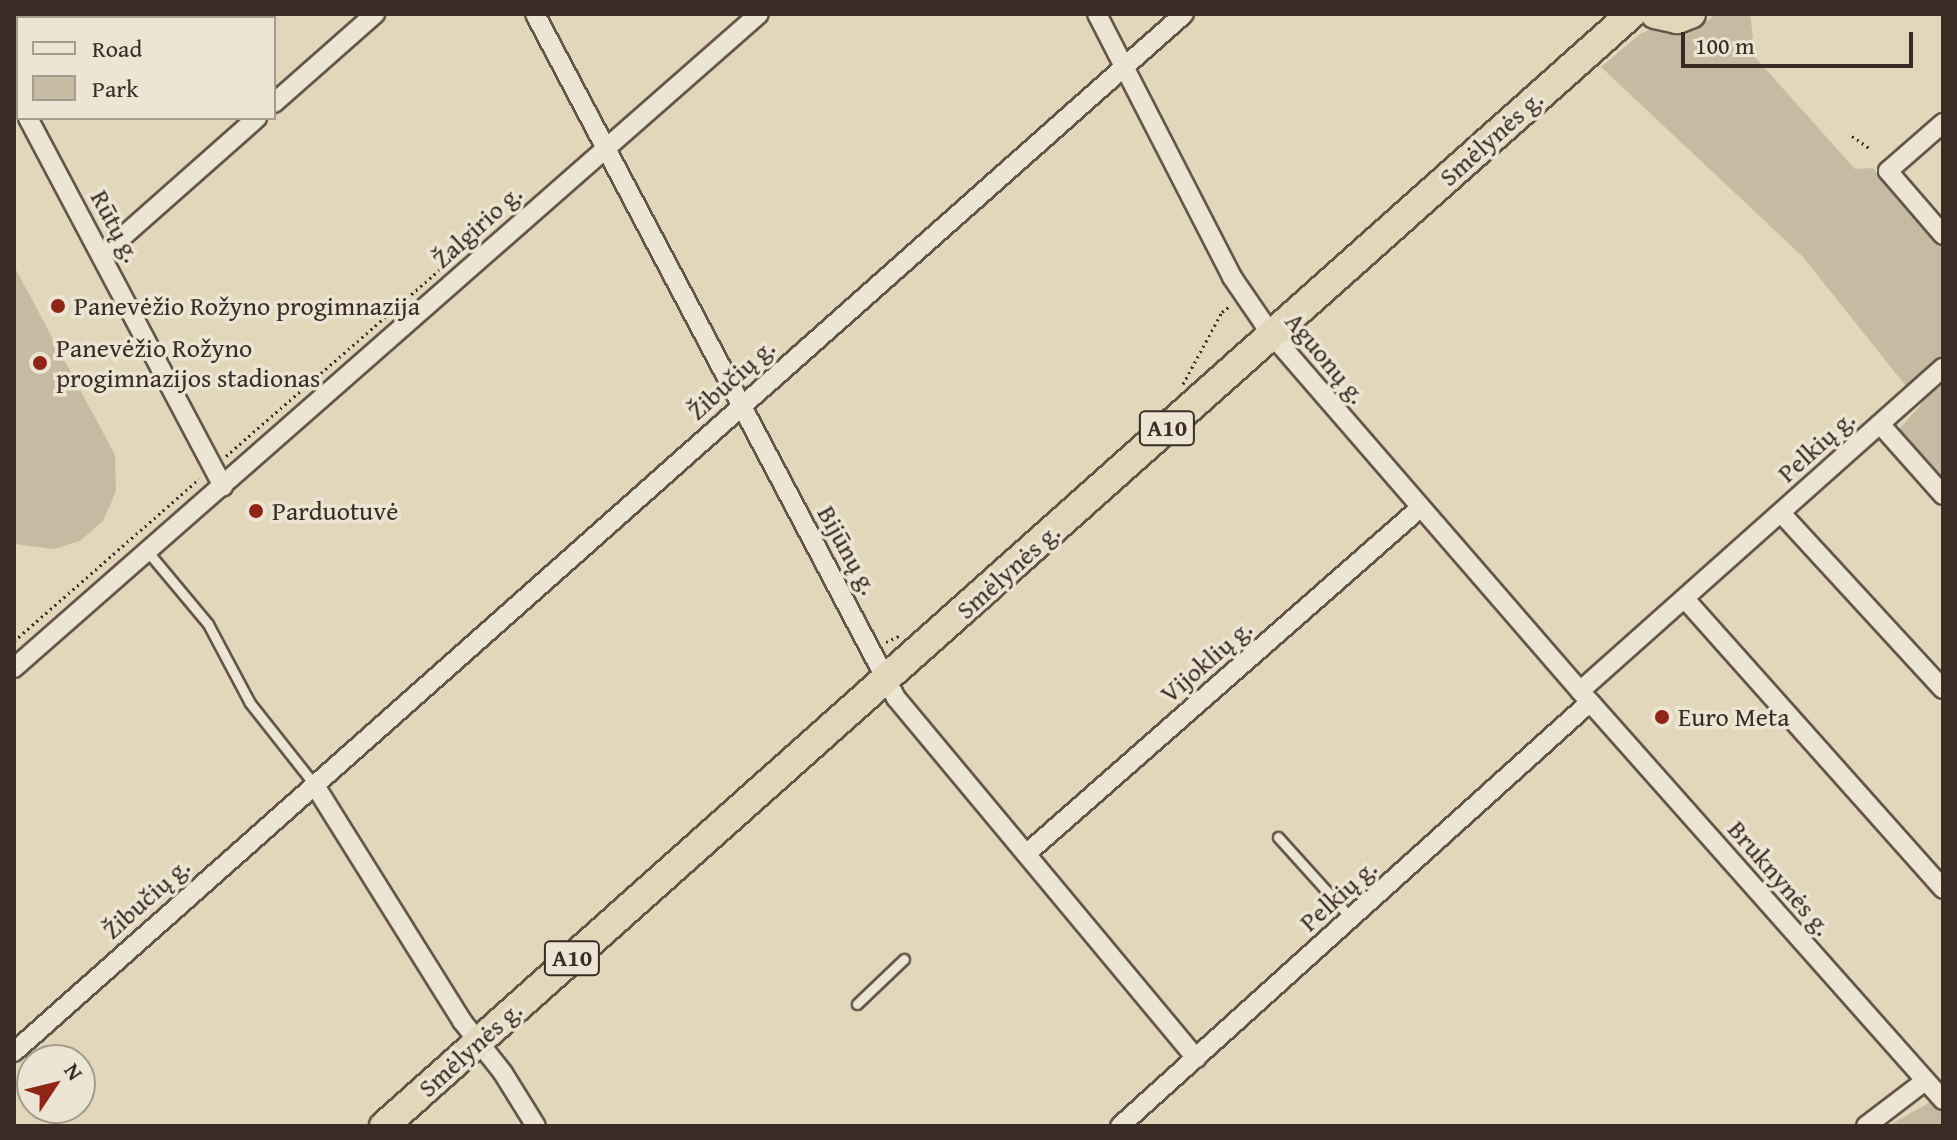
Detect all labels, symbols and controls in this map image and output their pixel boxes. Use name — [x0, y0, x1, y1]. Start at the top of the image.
legend — [16, 16, 276, 120]
scale bar — [1685, 16, 1917, 66]
text: 100 m — [1695, 28, 1755, 63]
text: Road — [92, 31, 142, 66]
text: Park — [92, 71, 138, 106]
street label: Smėlynės g. — [1433, 83, 1549, 193]
street label: Žalgirio g. — [426, 178, 528, 274]
street label: Rūtų g. — [84, 185, 148, 267]
place label: Panevėžio Rožyno progimnazija — [74, 290, 420, 322]
marker: Panevėžio Rožyno progimnazija — [49, 297, 67, 315]
street label: Aguonų g. — [1279, 306, 1373, 410]
place label: Panevėžio Rožyno progimnazijos stadionas — [56, 332, 320, 394]
street label: Žibučių g. — [681, 332, 781, 426]
marker: Panevėžio Rožyno progimnazijos stadionas — [31, 354, 49, 372]
street label: Pelkių g. — [1771, 403, 1861, 489]
road number: A10 — [1137, 408, 1197, 448]
place label: Parduotuvė — [272, 495, 398, 527]
street label: Bijūnų g. — [811, 500, 885, 600]
marker: Parduotuvė — [247, 502, 265, 520]
street label: Smėlynės g. — [950, 516, 1066, 626]
street label: Vijoklių g. — [1154, 613, 1258, 709]
place label: Euro Meta — [1678, 701, 1790, 733]
marker: Euro Meta — [1653, 708, 1671, 726]
street label: Bruknynės g. — [1722, 814, 1838, 942]
street label: Žibučių g. — [96, 851, 196, 945]
street label: Pelkių g. — [1293, 852, 1383, 938]
road number: A10 — [542, 938, 602, 978]
street label: Smėlynės g. — [412, 994, 528, 1104]
north arrow — [16, 1044, 96, 1124]
text: N — [57, 1056, 91, 1087]

